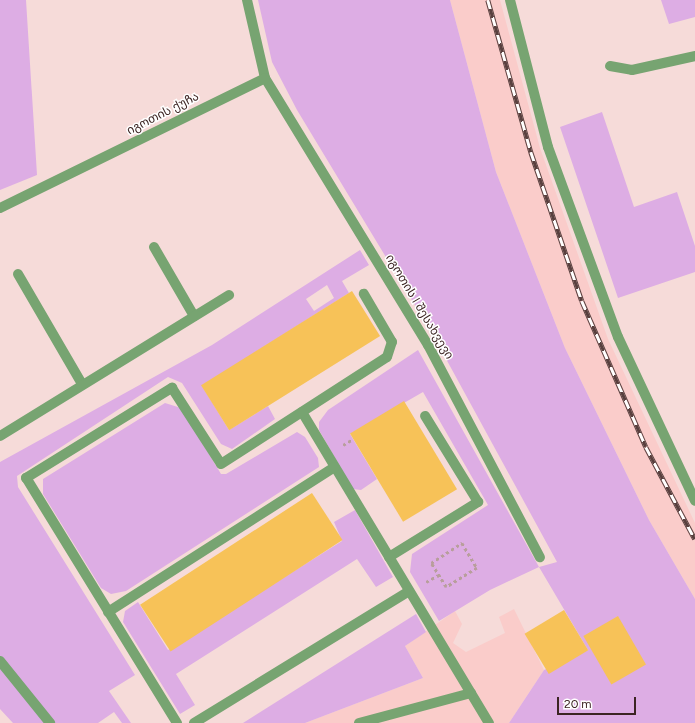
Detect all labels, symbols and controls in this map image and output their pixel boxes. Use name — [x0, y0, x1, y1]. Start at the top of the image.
street label: იგოთის ქუჩა — [125, 90, 201, 138]
street label: იგოთის I შესახვევი — [382, 252, 456, 362]
scale bar — [559, 689, 638, 715]
text: 20 m — [564, 697, 592, 711]

